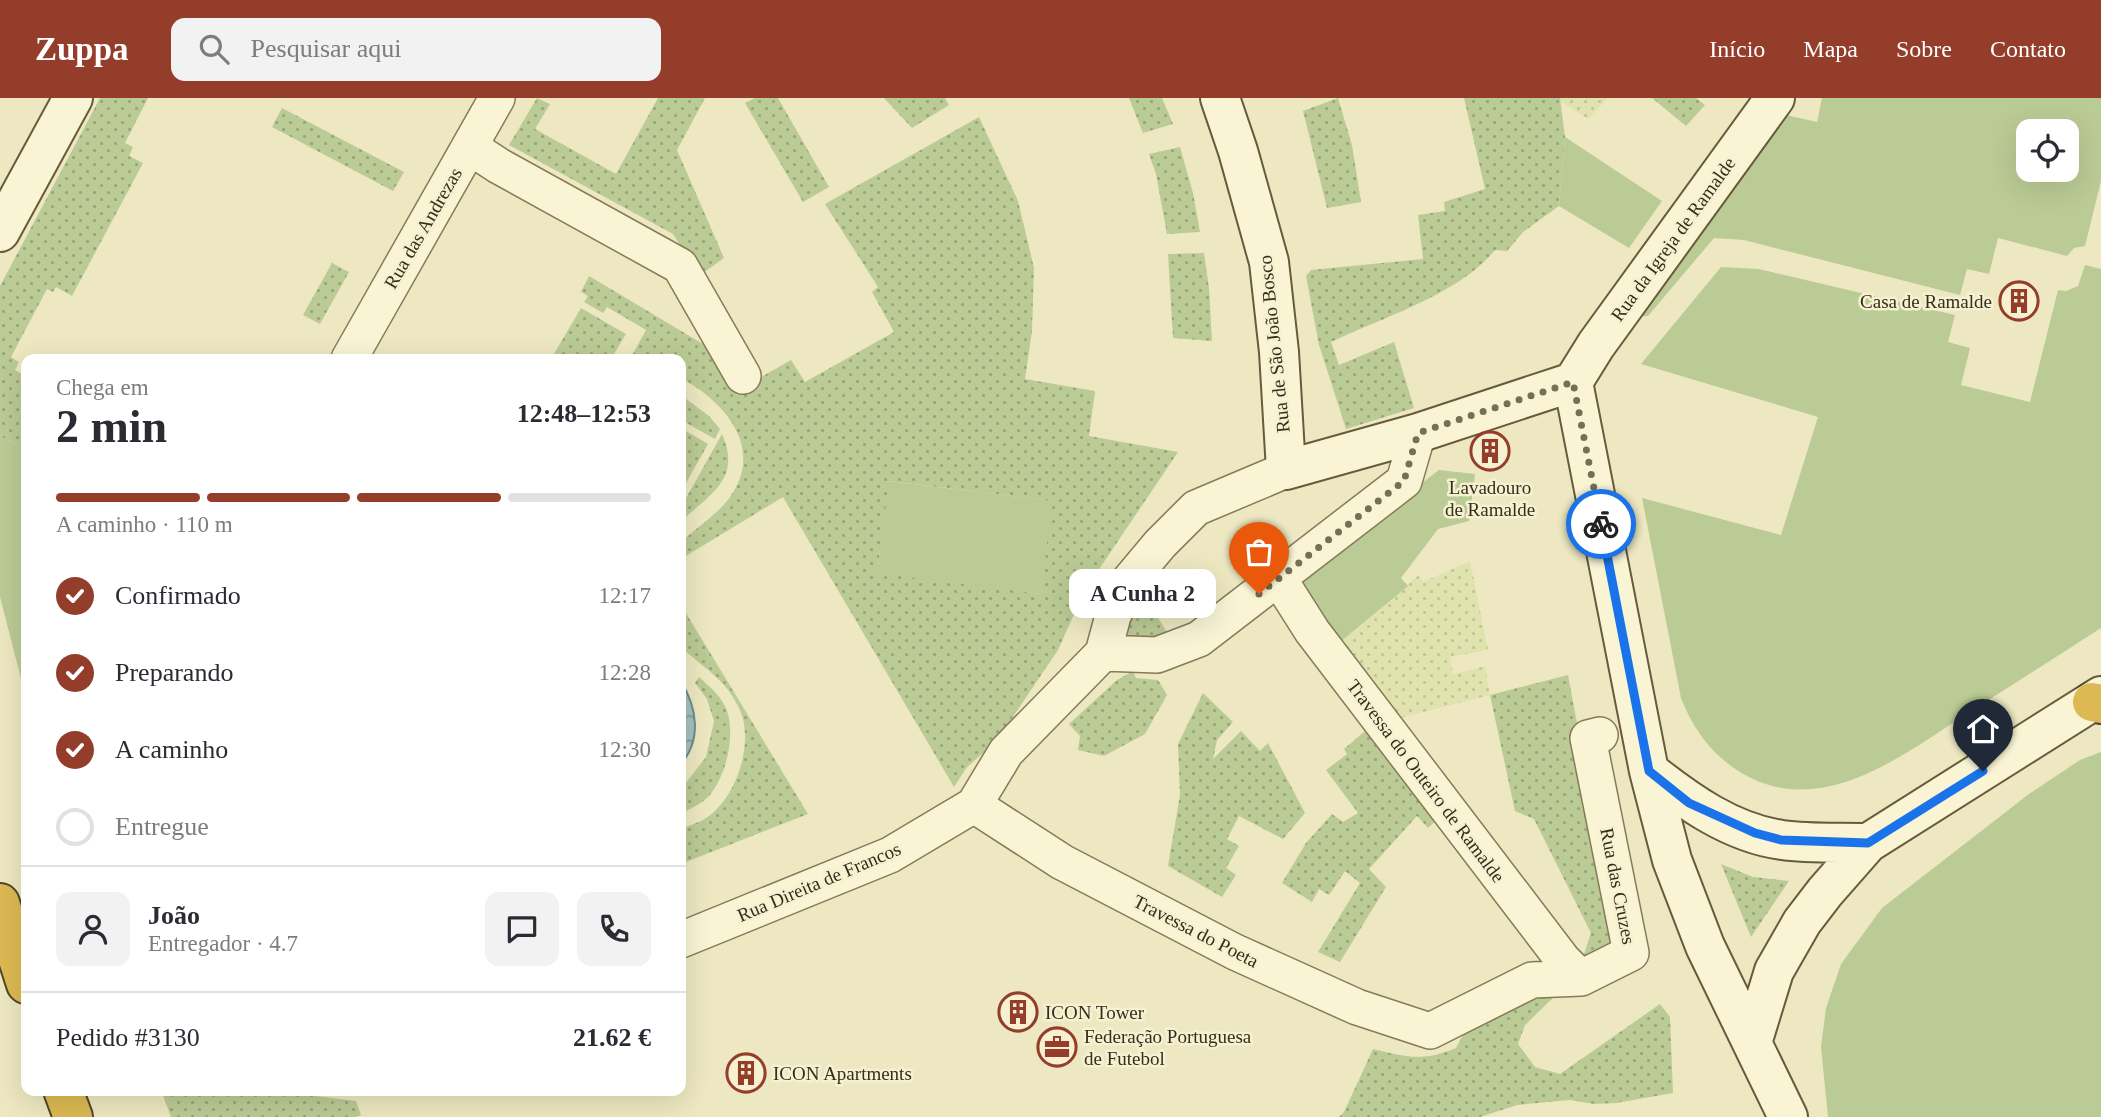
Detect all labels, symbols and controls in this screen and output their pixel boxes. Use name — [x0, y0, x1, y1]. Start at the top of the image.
search box — [171, 18, 661, 81]
icon: search — [195, 30, 233, 68]
text: Zuppa — [35, 31, 129, 67]
text: Pesquisar aqui — [251, 34, 402, 63]
text: Início — [1709, 36, 1765, 62]
text: Mapa — [1803, 36, 1858, 62]
text: Sobre — [1896, 36, 1952, 62]
text: Contato — [1990, 36, 2066, 62]
map controls — [2016, 119, 2079, 182]
button: locate — [2016, 119, 2079, 182]
street label: Rua da Igreja de Ramalde — [1607, 153, 1739, 325]
street label: Rua das Andrezas — [380, 164, 466, 292]
street label: Rua de São João Bosco — [1254, 254, 1294, 434]
building icon: Casa de Ramalde — [1998, 280, 2040, 322]
place label: Casa de Ramalde — [1860, 291, 1992, 312]
text: Chega em — [56, 375, 149, 400]
text: 12:48–12:53 — [517, 399, 651, 428]
text: 2 min — [56, 401, 167, 452]
building icon: Lavadouro de Ramalde — [1469, 430, 1511, 472]
place label: Lavadouro de Ramalde — [1445, 477, 1535, 520]
courier — [1566, 489, 1636, 559]
icon: bike — [1582, 505, 1620, 543]
text: A caminho · 110 m — [56, 512, 233, 537]
pin — [1229, 522, 1289, 594]
icon: bag — [1240, 533, 1278, 571]
callout: A Cunha 2 — [1070, 570, 1217, 618]
icon: check — [56, 577, 94, 615]
text: Confirmado — [115, 581, 241, 610]
text: A Cunha 2 — [1090, 581, 1195, 606]
text: 12:17 — [599, 583, 651, 608]
icon: check — [56, 654, 94, 692]
text: Preparando — [115, 658, 233, 687]
text: 12:28 — [599, 660, 651, 685]
street label: Travessa do Outeiro de Ramalde — [1343, 676, 1509, 886]
pin — [1953, 699, 2013, 771]
icon: home — [1964, 710, 2002, 748]
icon: check — [56, 731, 94, 769]
text: A caminho — [115, 735, 228, 764]
text: 12:30 — [599, 737, 651, 762]
text: Entregue — [115, 812, 209, 841]
street label: Rua das Cruzes — [1596, 826, 1640, 946]
street label: Rua Direita de Francos — [734, 838, 904, 926]
street label: Travessa do Poeta — [1130, 890, 1263, 972]
button: person — [56, 892, 130, 966]
button: chat — [485, 892, 559, 966]
button: phone — [577, 892, 651, 966]
text: João — [148, 901, 200, 930]
text: Entregador · 4.7 — [148, 931, 298, 956]
building icon: ICON Tower — [997, 991, 1039, 1033]
place label: ICON Tower — [1045, 1002, 1145, 1023]
text: Pedido #3130 — [56, 1023, 200, 1052]
text: 21.62 € — [573, 1023, 651, 1052]
office icon: Federação Portuguesa de Futebol — [1036, 1026, 1078, 1068]
place label: Federação Portuguesa de Futebol — [1084, 1026, 1252, 1069]
building icon: ICON Apartments — [725, 1052, 767, 1094]
place label: ICON Apartments — [773, 1063, 912, 1084]

